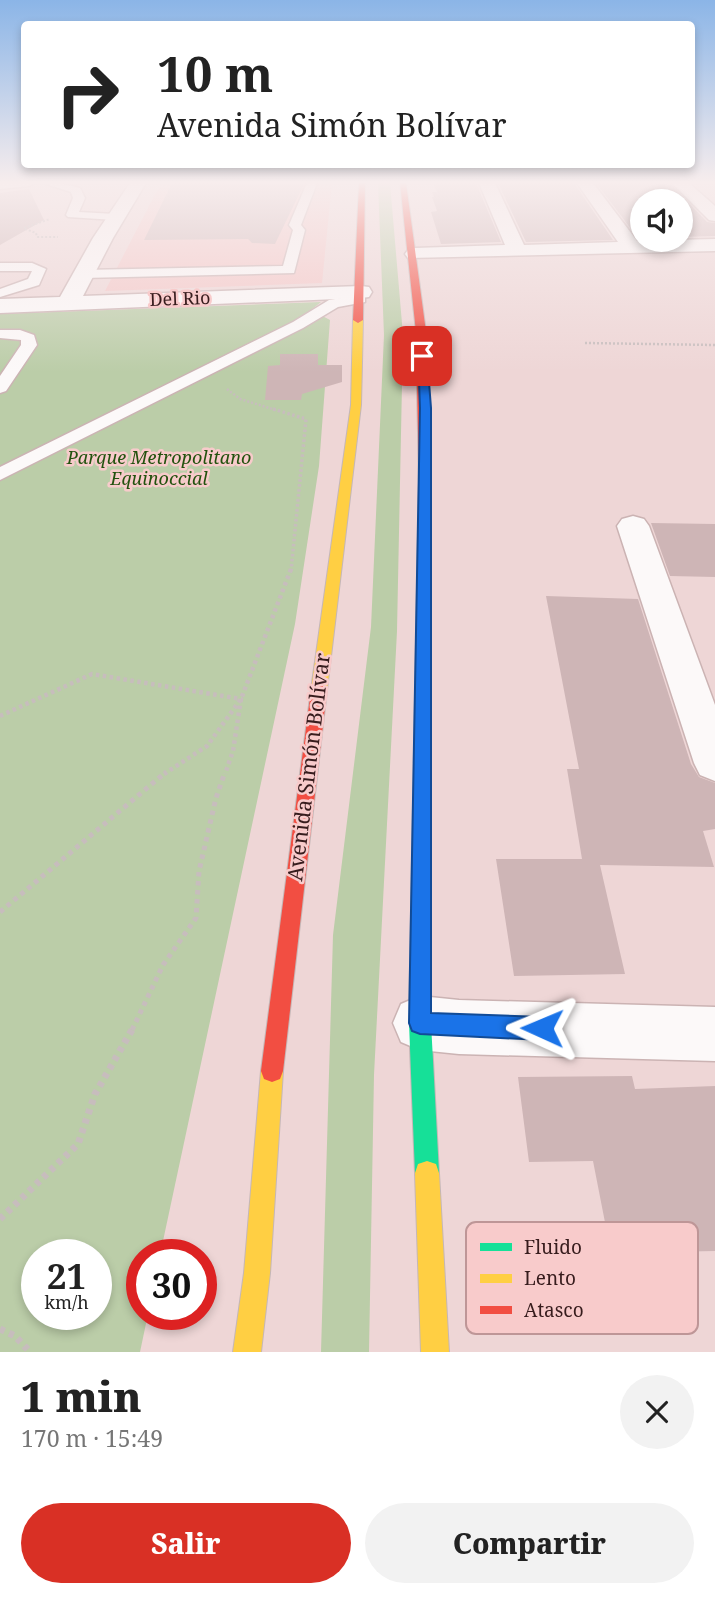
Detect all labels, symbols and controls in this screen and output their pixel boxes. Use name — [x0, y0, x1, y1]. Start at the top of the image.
text: 10 m — [157, 40, 273, 106]
icon: right — [42, 49, 133, 140]
text: Avenida Simón Bolívar — [157, 103, 507, 146]
map controls — [630, 189, 693, 252]
button: sound — [630, 189, 693, 252]
street label: Del Rio — [149, 285, 211, 311]
pin — [392, 326, 452, 386]
icon: arrive — [403, 337, 441, 375]
park label: Parque Metropolitano Equinoccial — [66, 445, 251, 490]
street label: Avenida Simón Bolívar — [280, 651, 336, 882]
position arrow — [505, 991, 579, 1065]
legend — [466, 1222, 698, 1334]
text: Fluido — [524, 1234, 582, 1260]
speed limit sign: 30 — [126, 1239, 217, 1330]
text: 21 — [47, 1252, 86, 1299]
text: Lento — [524, 1265, 576, 1291]
text: km/h — [44, 1290, 89, 1314]
text: Atasco — [524, 1297, 584, 1323]
text: 1 min — [21, 1367, 142, 1424]
button: close — [620, 1375, 694, 1449]
text: 170 m · 15:49 — [21, 1422, 163, 1454]
button: Salir — [21, 1503, 351, 1583]
button: Compartir — [365, 1503, 694, 1583]

